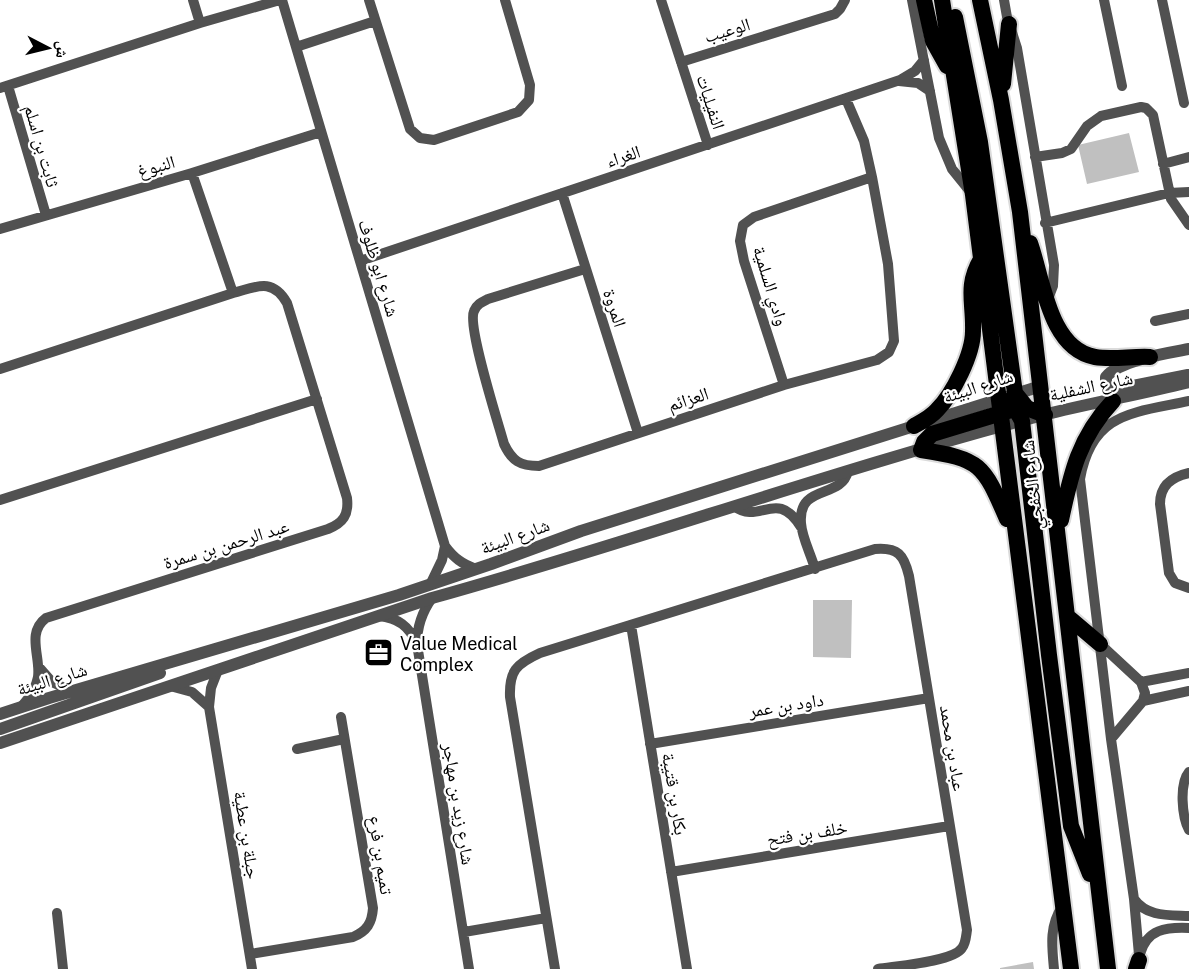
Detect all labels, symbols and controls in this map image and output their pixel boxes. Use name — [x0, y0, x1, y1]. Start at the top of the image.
street label: الوعيب — [702, 13, 753, 47]
north arrow — [18, 18, 78, 78]
text: ش — [52, 40, 73, 59]
street label: النفيليات — [692, 72, 730, 132]
street label: ثابت بن اسلم — [18, 102, 64, 190]
street label: الغراء — [603, 141, 643, 171]
street label: النبوغ — [135, 151, 177, 182]
street label: شارع ابو ظلوف — [353, 217, 404, 319]
street label: وادي السلمية — [745, 244, 793, 330]
street label: المروة — [599, 286, 631, 330]
street label: شارع البيئة — [941, 365, 1016, 408]
street label: شارع الشفلية — [1047, 367, 1135, 406]
street label: العزائم — [665, 383, 712, 417]
street label: شارع الخفجي — [1017, 439, 1052, 531]
street label: شارع البيئة — [478, 514, 553, 559]
street label: عبد الرحمن بن سمرة — [161, 515, 292, 574]
place label: Value Medical Complex — [400, 633, 518, 675]
office icon: Value Medical Complex — [363, 637, 395, 669]
street label: شارع البيئة — [15, 658, 90, 700]
street label: داود بن عمر — [746, 689, 825, 722]
street label: عباد بن محمد — [935, 704, 970, 793]
street label: شارع زيد بن مهاجر — [438, 741, 479, 866]
street label: بكار بن قتيبة — [657, 751, 692, 837]
street label: جبلة بن عطية — [229, 790, 264, 881]
street label: تميم بن فرع — [362, 814, 398, 896]
street label: خلف بن فتح — [765, 816, 849, 852]

